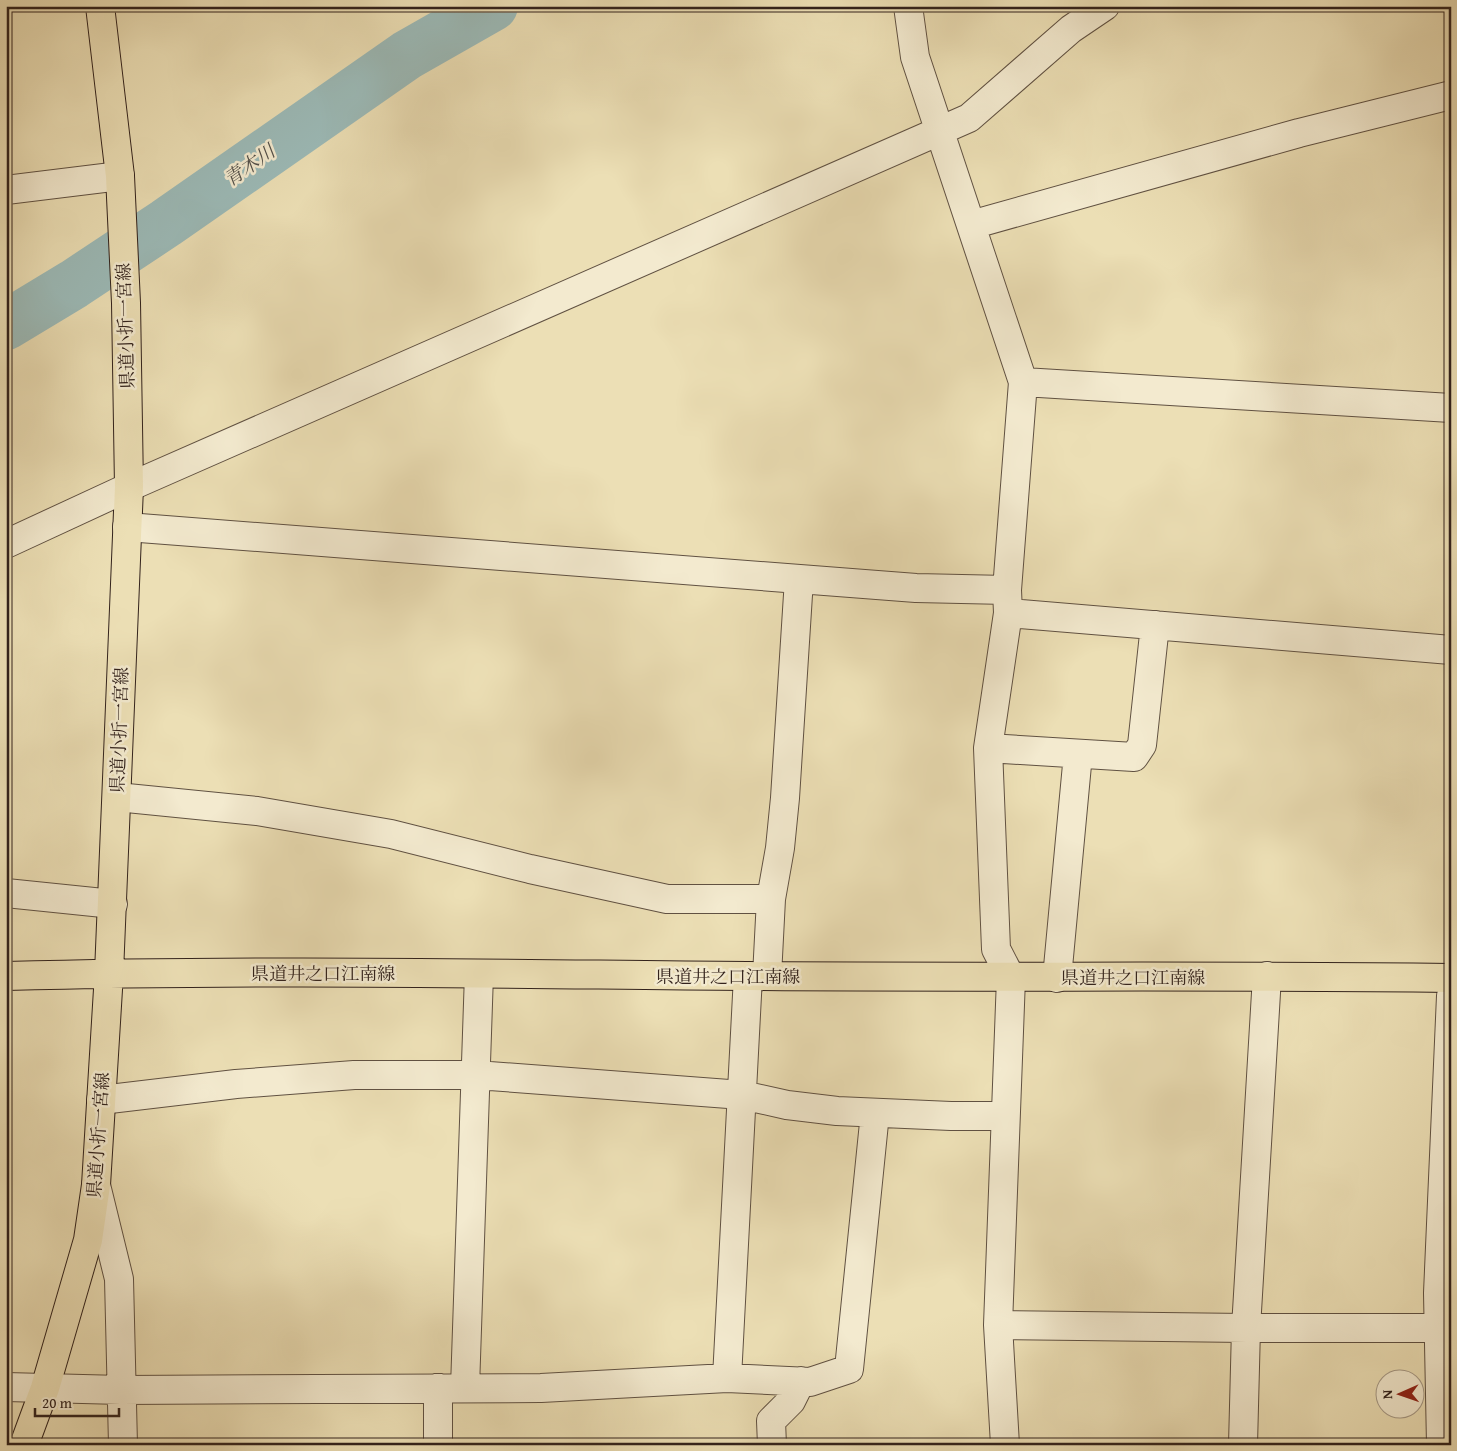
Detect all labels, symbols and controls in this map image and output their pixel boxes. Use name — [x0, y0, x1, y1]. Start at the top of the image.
water label: 青木川 — [218, 136, 282, 193]
street label: 県道小折一宮線 — [109, 263, 141, 389]
street label: 県道小折一宮線 — [103, 667, 135, 793]
street label: 県道井之口江南線 — [251, 960, 395, 987]
street label: 県道井之口江南線 — [656, 963, 800, 990]
street label: 県道井之口江南線 — [1061, 964, 1205, 991]
street label: 県道小折一宮線 — [80, 1071, 116, 1199]
north arrow — [1374, 1368, 1424, 1418]
scale bar — [35, 1386, 119, 1418]
text: N — [1377, 1389, 1397, 1399]
text: 20 m — [42, 1392, 73, 1413]

